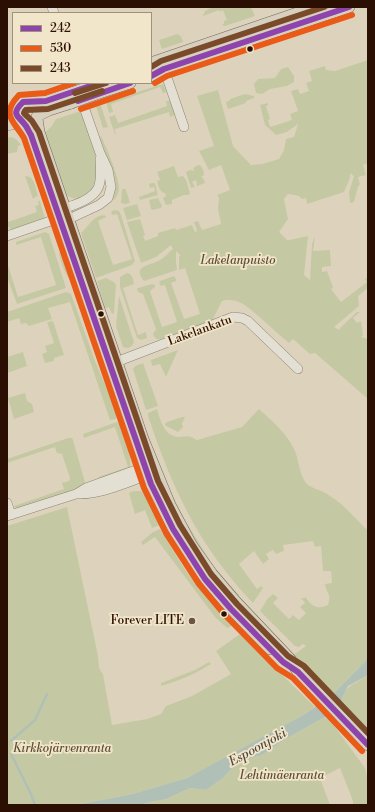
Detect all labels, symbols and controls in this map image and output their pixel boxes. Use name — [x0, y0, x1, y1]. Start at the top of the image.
legend — [12, 12, 152, 84]
text: 242 — [50, 21, 71, 36]
text: 530 — [50, 41, 71, 56]
unlabelled marker — [245, 44, 255, 54]
text: 243 — [50, 61, 71, 76]
park label: Lakelanpuisto — [200, 254, 276, 268]
unlabelled marker — [96, 309, 106, 319]
street label: Lakelankatu — [166, 313, 234, 349]
unlabelled marker — [219, 609, 229, 619]
place label: Forever LITE — [110, 614, 184, 628]
marker: Forever LITE — [187, 616, 197, 626]
water label: Espoonjoki — [227, 726, 289, 770]
park label: Kirkkojärvenranta — [13, 742, 111, 756]
park label: Lehtimäenranta — [240, 769, 324, 783]

